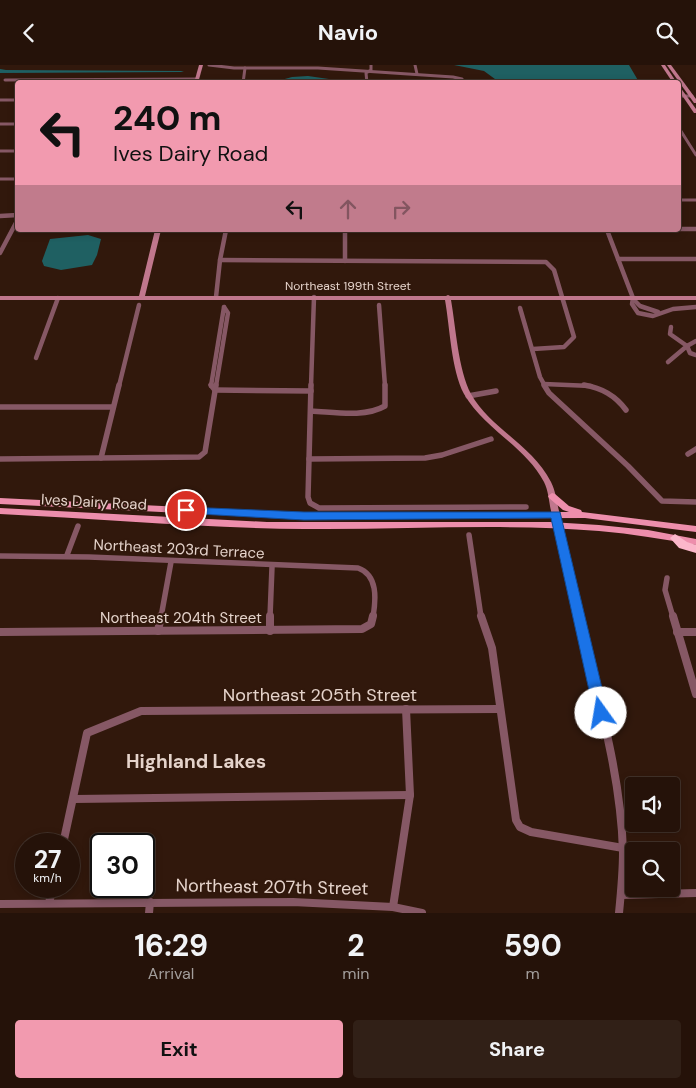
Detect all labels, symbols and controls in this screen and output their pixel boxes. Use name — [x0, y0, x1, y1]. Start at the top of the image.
text: Navio — [318, 18, 378, 47]
icon: back — [15, 19, 43, 47]
icon: search — [653, 19, 681, 47]
text: 240 m — [113, 95, 222, 141]
icon: left — [30, 100, 95, 165]
text: Ives Dairy Road — [113, 139, 268, 168]
icon: left — [281, 195, 309, 223]
icon: ahead — [334, 195, 362, 223]
icon: right — [387, 195, 415, 223]
street label: Northeast 199th Street — [285, 278, 411, 294]
street label: Ives Dairy Road — [41, 489, 147, 515]
pin — [165, 489, 207, 531]
icon: arrive — [172, 496, 200, 524]
street label: Northeast 203rd Terrace — [93, 535, 265, 563]
street label: Northeast 204th Street — [100, 608, 262, 628]
street label: Northeast 205th Street — [223, 683, 417, 707]
position arrow — [574, 686, 626, 738]
district label: Highland Lakes — [126, 749, 266, 774]
map controls — [625, 777, 680, 897]
button: sound — [625, 777, 680, 832]
speed limit sign: 30 — [90, 833, 155, 898]
button: search — [625, 842, 680, 897]
text: 27 — [34, 843, 61, 876]
text: km/h — [33, 870, 62, 886]
street label: Northeast 207th Street — [175, 873, 369, 901]
text: 16:29 — [134, 926, 208, 965]
text: 2 — [347, 926, 364, 965]
text: 590 — [504, 926, 562, 965]
text: Arrival — [148, 963, 194, 984]
text: min — [342, 963, 369, 984]
text: m — [526, 963, 540, 984]
button: Exit — [15, 1020, 343, 1078]
button: Share — [353, 1020, 681, 1078]

